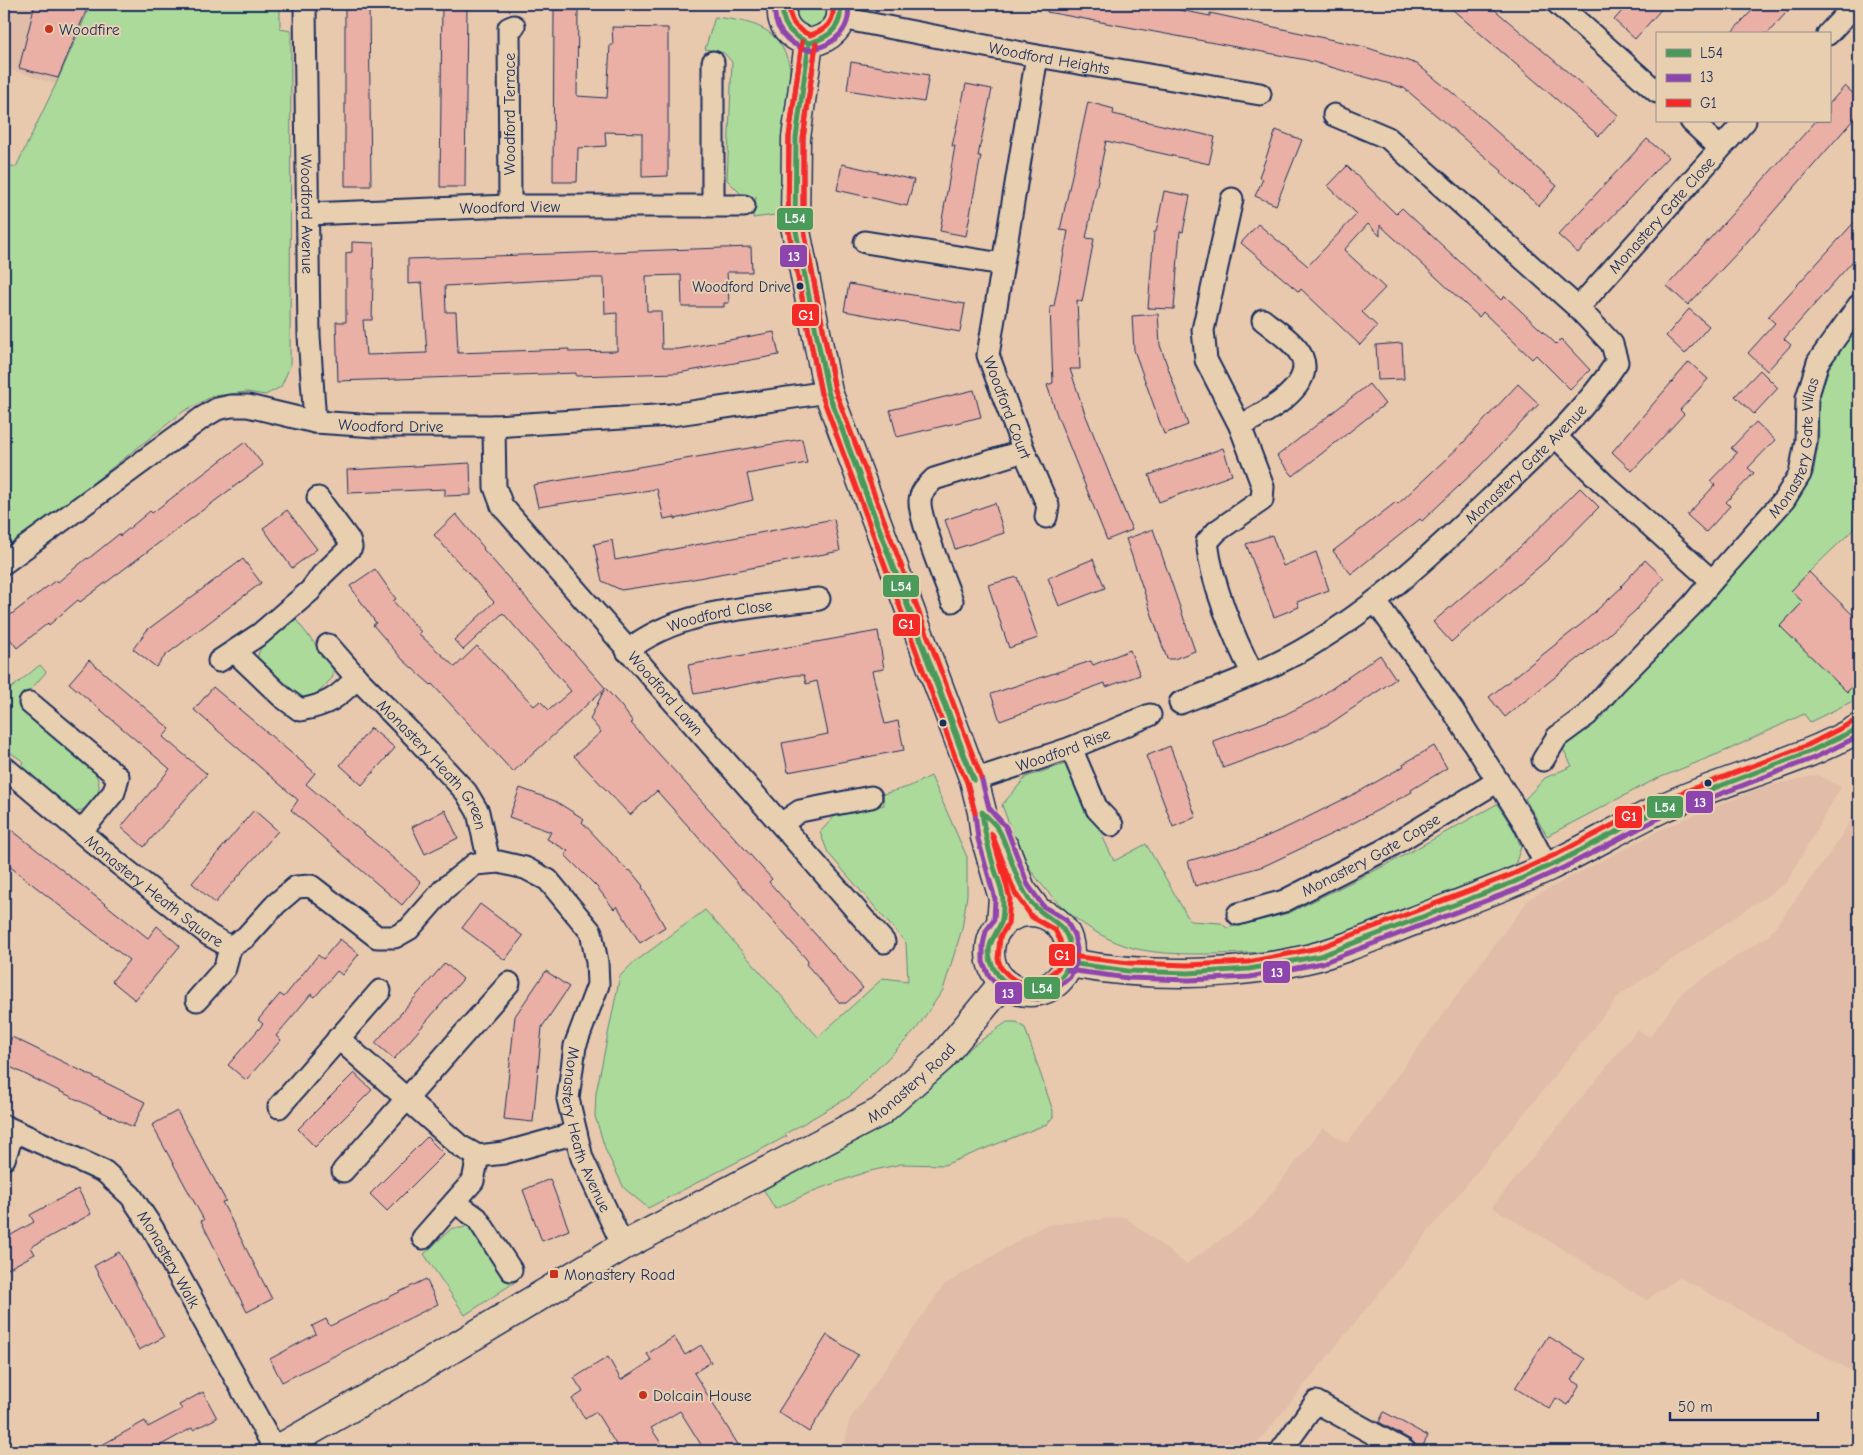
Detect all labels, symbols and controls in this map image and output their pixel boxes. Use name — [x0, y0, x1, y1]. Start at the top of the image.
place label: Woodfire — [59, 21, 120, 39]
marker: Woodfire — [43, 23, 55, 35]
legend — [1656, 32, 1830, 122]
street label: Woodford Heights — [987, 39, 1111, 78]
text: L54 — [1700, 44, 1723, 62]
street label: Woodford Terrace — [501, 53, 519, 175]
text: 13 — [1700, 68, 1714, 86]
text: G1 — [1700, 94, 1717, 112]
street label: Monastery Gate Close — [1605, 153, 1719, 277]
street label: Woodford Avenue — [297, 154, 316, 274]
street label: Woodford View — [459, 198, 561, 218]
line badge: L54 — [776, 207, 814, 231]
text: L54 — [784, 210, 806, 227]
line badge: 13 — [779, 244, 808, 268]
text: 13 — [788, 248, 800, 265]
place label: Woodford Drive — [692, 278, 791, 296]
marker: Woodford Drive — [795, 281, 805, 291]
line badge: G1 — [791, 303, 820, 327]
text: G1 — [798, 307, 814, 324]
street label: Woodford Court — [979, 354, 1035, 462]
street label: Monastery Gate Villas — [1765, 375, 1823, 522]
street label: Monastery Gate Avenue — [1462, 401, 1591, 528]
street label: Woodford Drive — [337, 416, 444, 436]
line badge: L54 — [882, 574, 920, 598]
text: L54 — [890, 578, 912, 595]
street label: Woodford Close — [665, 597, 773, 636]
line badge: G1 — [892, 613, 921, 637]
text: G1 — [898, 616, 914, 633]
street label: Woodford Lawn — [624, 648, 707, 739]
street label: Monastery Heath Green — [373, 696, 490, 832]
unlabelled marker — [938, 718, 948, 728]
street label: Woodford Rise — [1014, 725, 1113, 776]
unlabelled marker — [1703, 778, 1713, 788]
line badge: 13 — [1685, 790, 1714, 814]
text: 13 — [1694, 794, 1706, 811]
line badge: L54 — [1646, 795, 1684, 819]
text: L54 — [1654, 799, 1676, 816]
line badge: G1 — [1614, 805, 1643, 829]
text: G1 — [1621, 808, 1637, 825]
street label: Monastery Gate Copse — [1299, 810, 1444, 901]
street label: Monastery Heath Square — [81, 832, 226, 951]
line badge: G1 — [1048, 943, 1076, 967]
text: G1 — [1054, 947, 1070, 964]
line badge: 13 — [1262, 960, 1291, 984]
text: 13 — [1271, 964, 1283, 981]
line badge: L54 — [1023, 976, 1061, 1000]
text: L54 — [1031, 980, 1053, 997]
line badge: 13 — [994, 981, 1023, 1005]
text: 13 — [1002, 985, 1014, 1002]
street label: Monastery Road — [864, 1040, 959, 1127]
street label: Monastery Heath Avenue — [558, 1045, 614, 1215]
street label: Monastery Walk — [133, 1207, 203, 1311]
place label: Monastery Road — [564, 1266, 675, 1284]
marker: Monastery Road — [548, 1268, 560, 1280]
place label: Dolcain House — [653, 1387, 752, 1405]
marker: Dolcain House — [637, 1389, 649, 1401]
scale bar — [1670, 1390, 1818, 1422]
text: 50 m — [1678, 1398, 1713, 1416]

